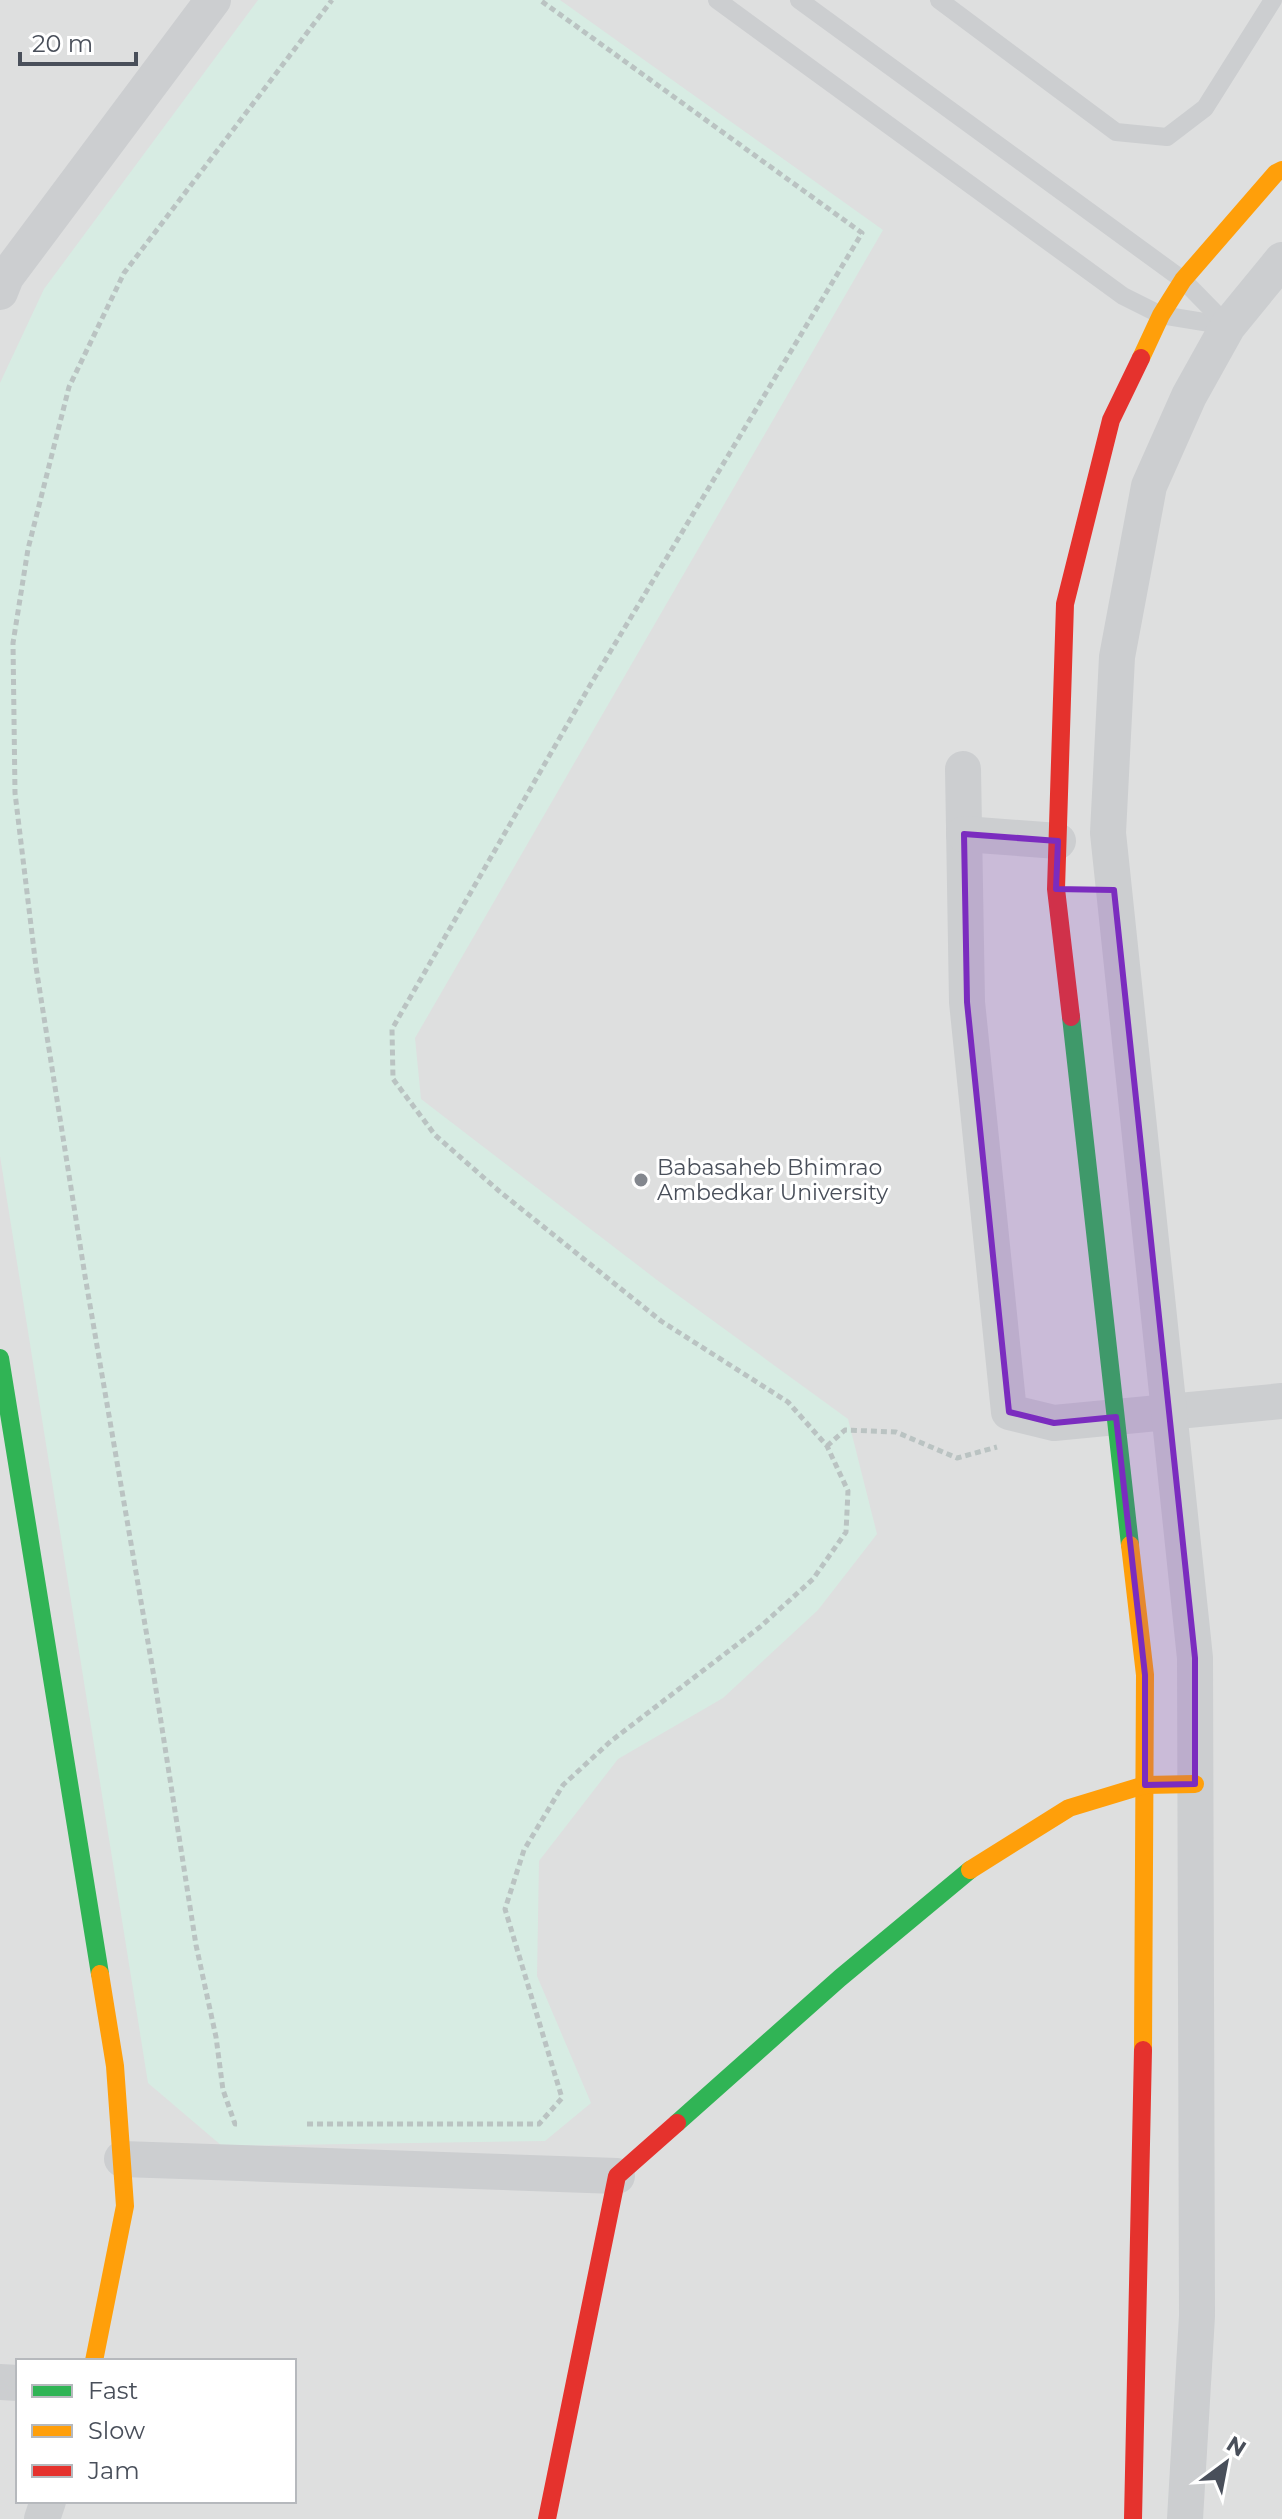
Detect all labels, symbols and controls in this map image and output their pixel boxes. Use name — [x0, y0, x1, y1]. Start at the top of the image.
scale bar — [20, 16, 136, 66]
text: 20 m — [32, 29, 93, 58]
place label: Babasaheb Bhimrao Ambedkar University — [657, 1154, 888, 1206]
marker: Babasaheb Bhimrao Ambedkar University — [632, 1171, 650, 1189]
legend — [16, 2359, 296, 2503]
text: Fast — [88, 2376, 139, 2405]
text: Slow — [88, 2416, 145, 2445]
north arrow — [1186, 2423, 1266, 2503]
text: N — [1222, 2430, 1251, 2463]
text: Jam — [87, 2456, 140, 2485]

